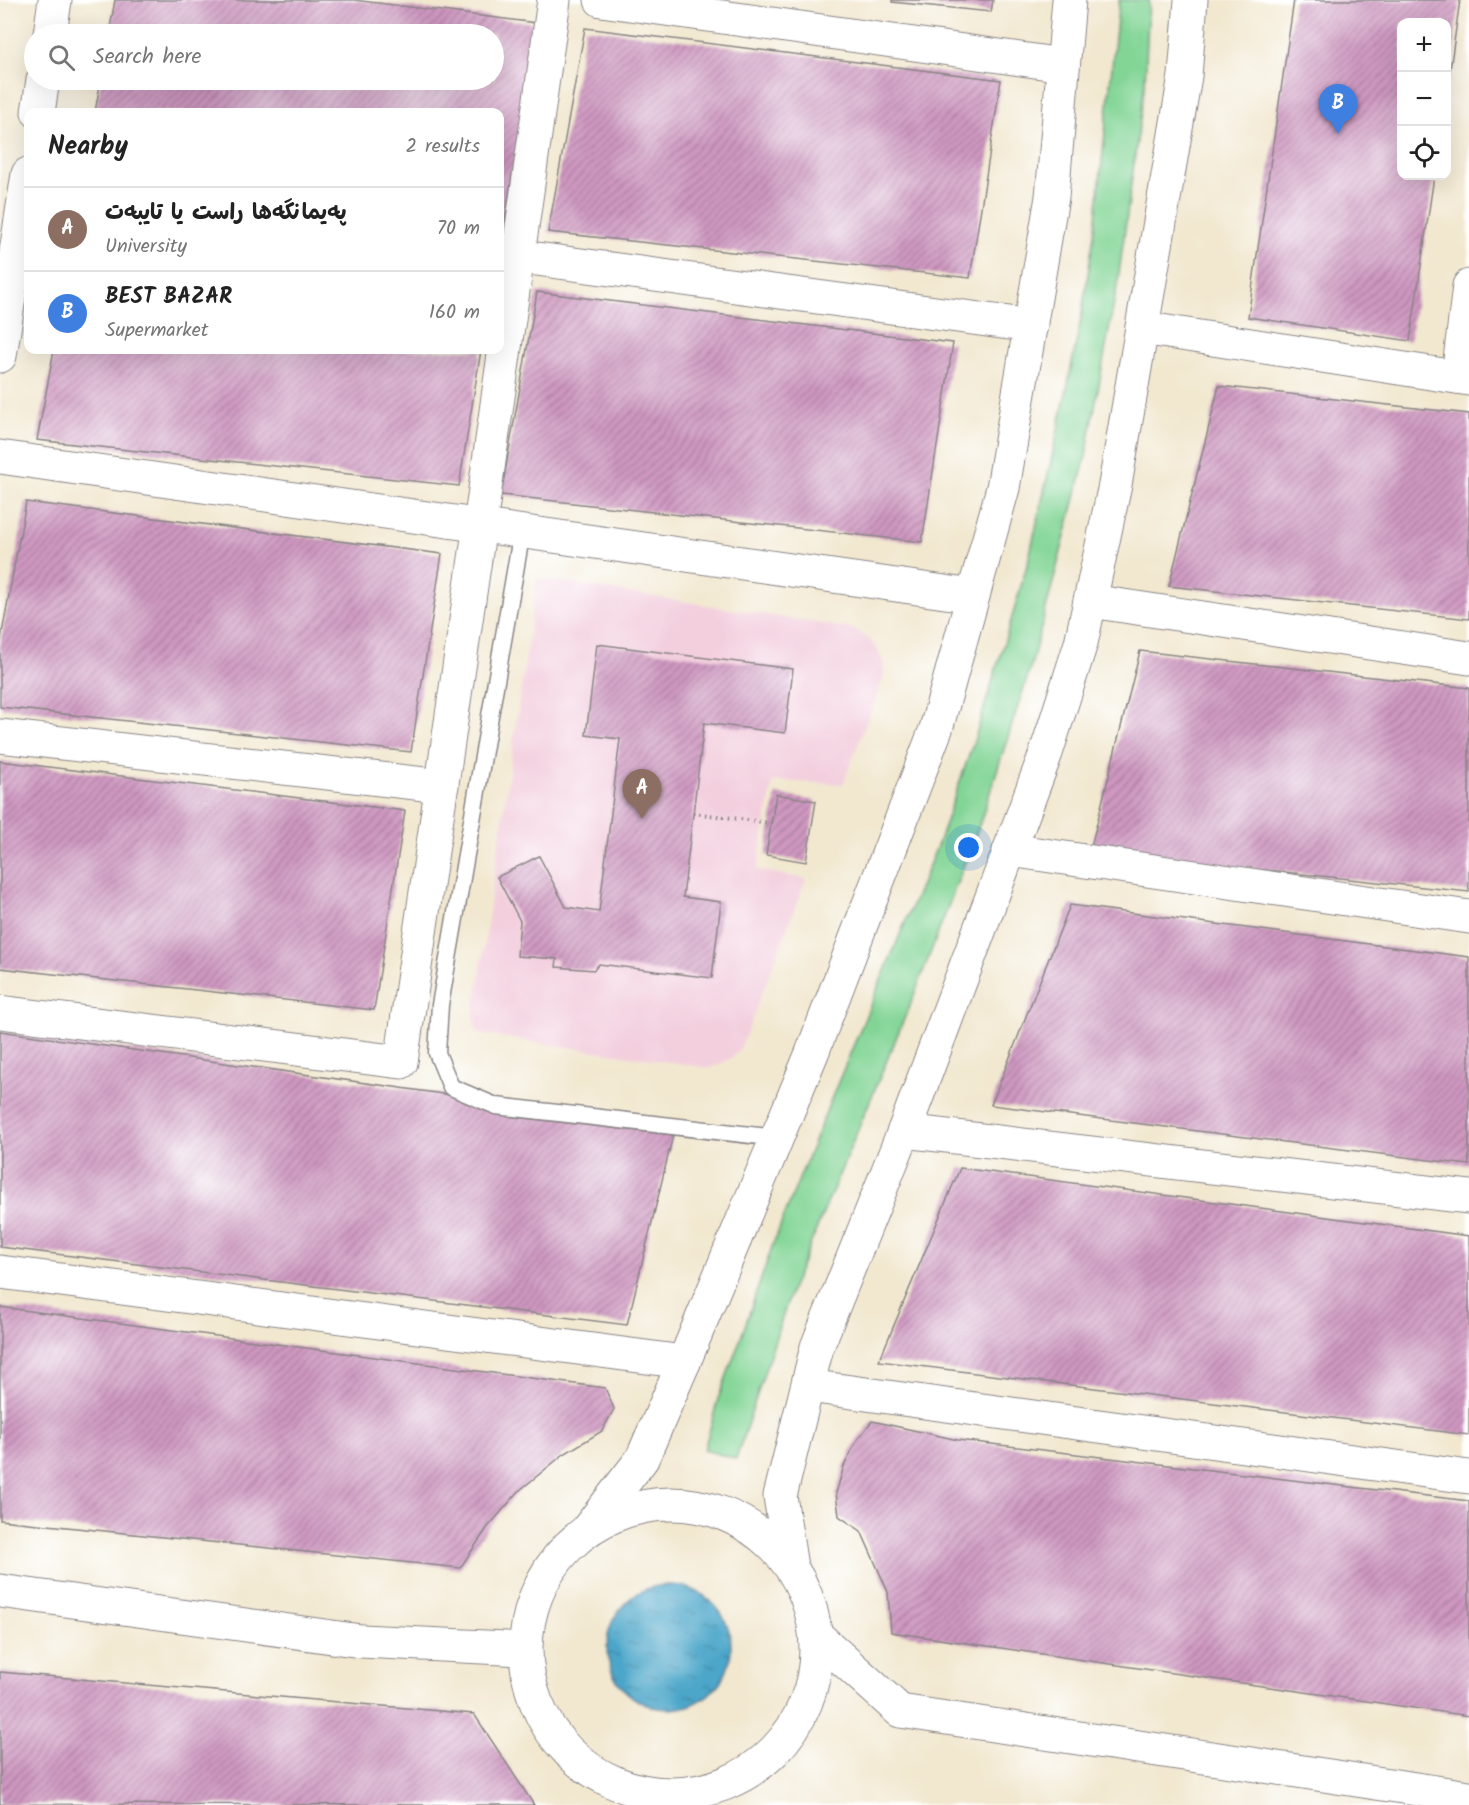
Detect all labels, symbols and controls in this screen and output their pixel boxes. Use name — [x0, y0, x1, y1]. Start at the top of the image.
map controls — [1397, 18, 1451, 180]
button: + — [1397, 18, 1451, 72]
search box — [24, 24, 504, 90]
text: Search here — [93, 40, 201, 75]
icon: search — [45, 41, 78, 74]
button: − — [1397, 72, 1451, 126]
pin: B — [1318, 84, 1358, 134]
text: Nearby — [48, 126, 128, 168]
button: locate — [1397, 126, 1451, 180]
text: 2 results — [405, 131, 480, 163]
text: پەیمانگەها راست یا تایبەت — [105, 196, 347, 231]
text: A — [61, 213, 74, 245]
text: 70 m — [437, 213, 480, 245]
text: University — [105, 231, 187, 263]
text: BEST BAZAR — [105, 280, 232, 315]
text: B — [61, 297, 74, 329]
text: 160 m — [429, 297, 480, 329]
text: Supermarket — [105, 315, 208, 347]
pin: A — [622, 770, 662, 819]
your location — [954, 833, 983, 862]

